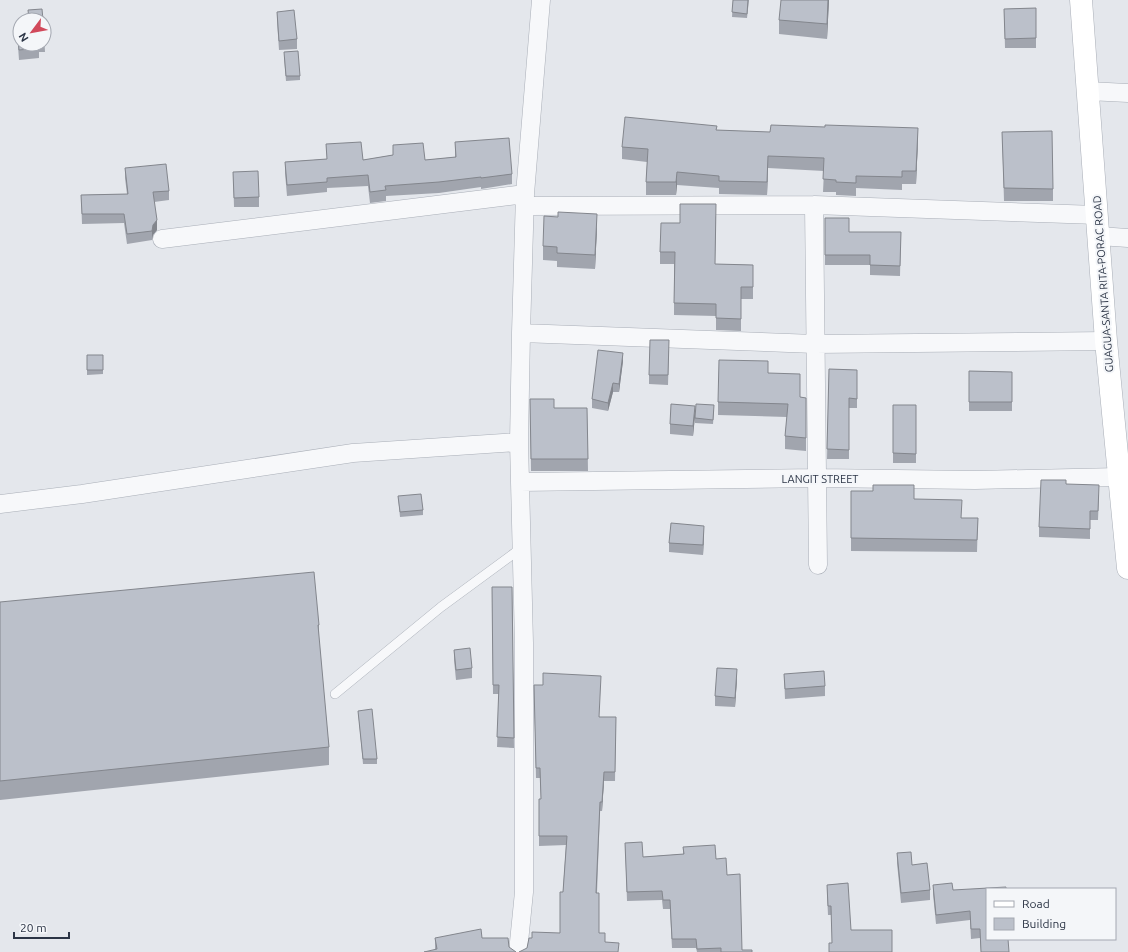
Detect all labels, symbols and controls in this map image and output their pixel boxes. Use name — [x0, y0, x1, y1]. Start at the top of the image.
north arrow — [12, 12, 52, 52]
text: N — [16, 31, 31, 44]
street label: GUAGUA-SANTA RITA-PORAC ROAD — [1091, 195, 1115, 373]
street label: LANGIT STREET — [782, 473, 858, 485]
legend — [986, 888, 1116, 940]
text: Road — [1022, 897, 1050, 910]
scale bar — [14, 914, 69, 940]
text: Building — [1022, 917, 1066, 930]
text: 20 m — [20, 921, 47, 934]

